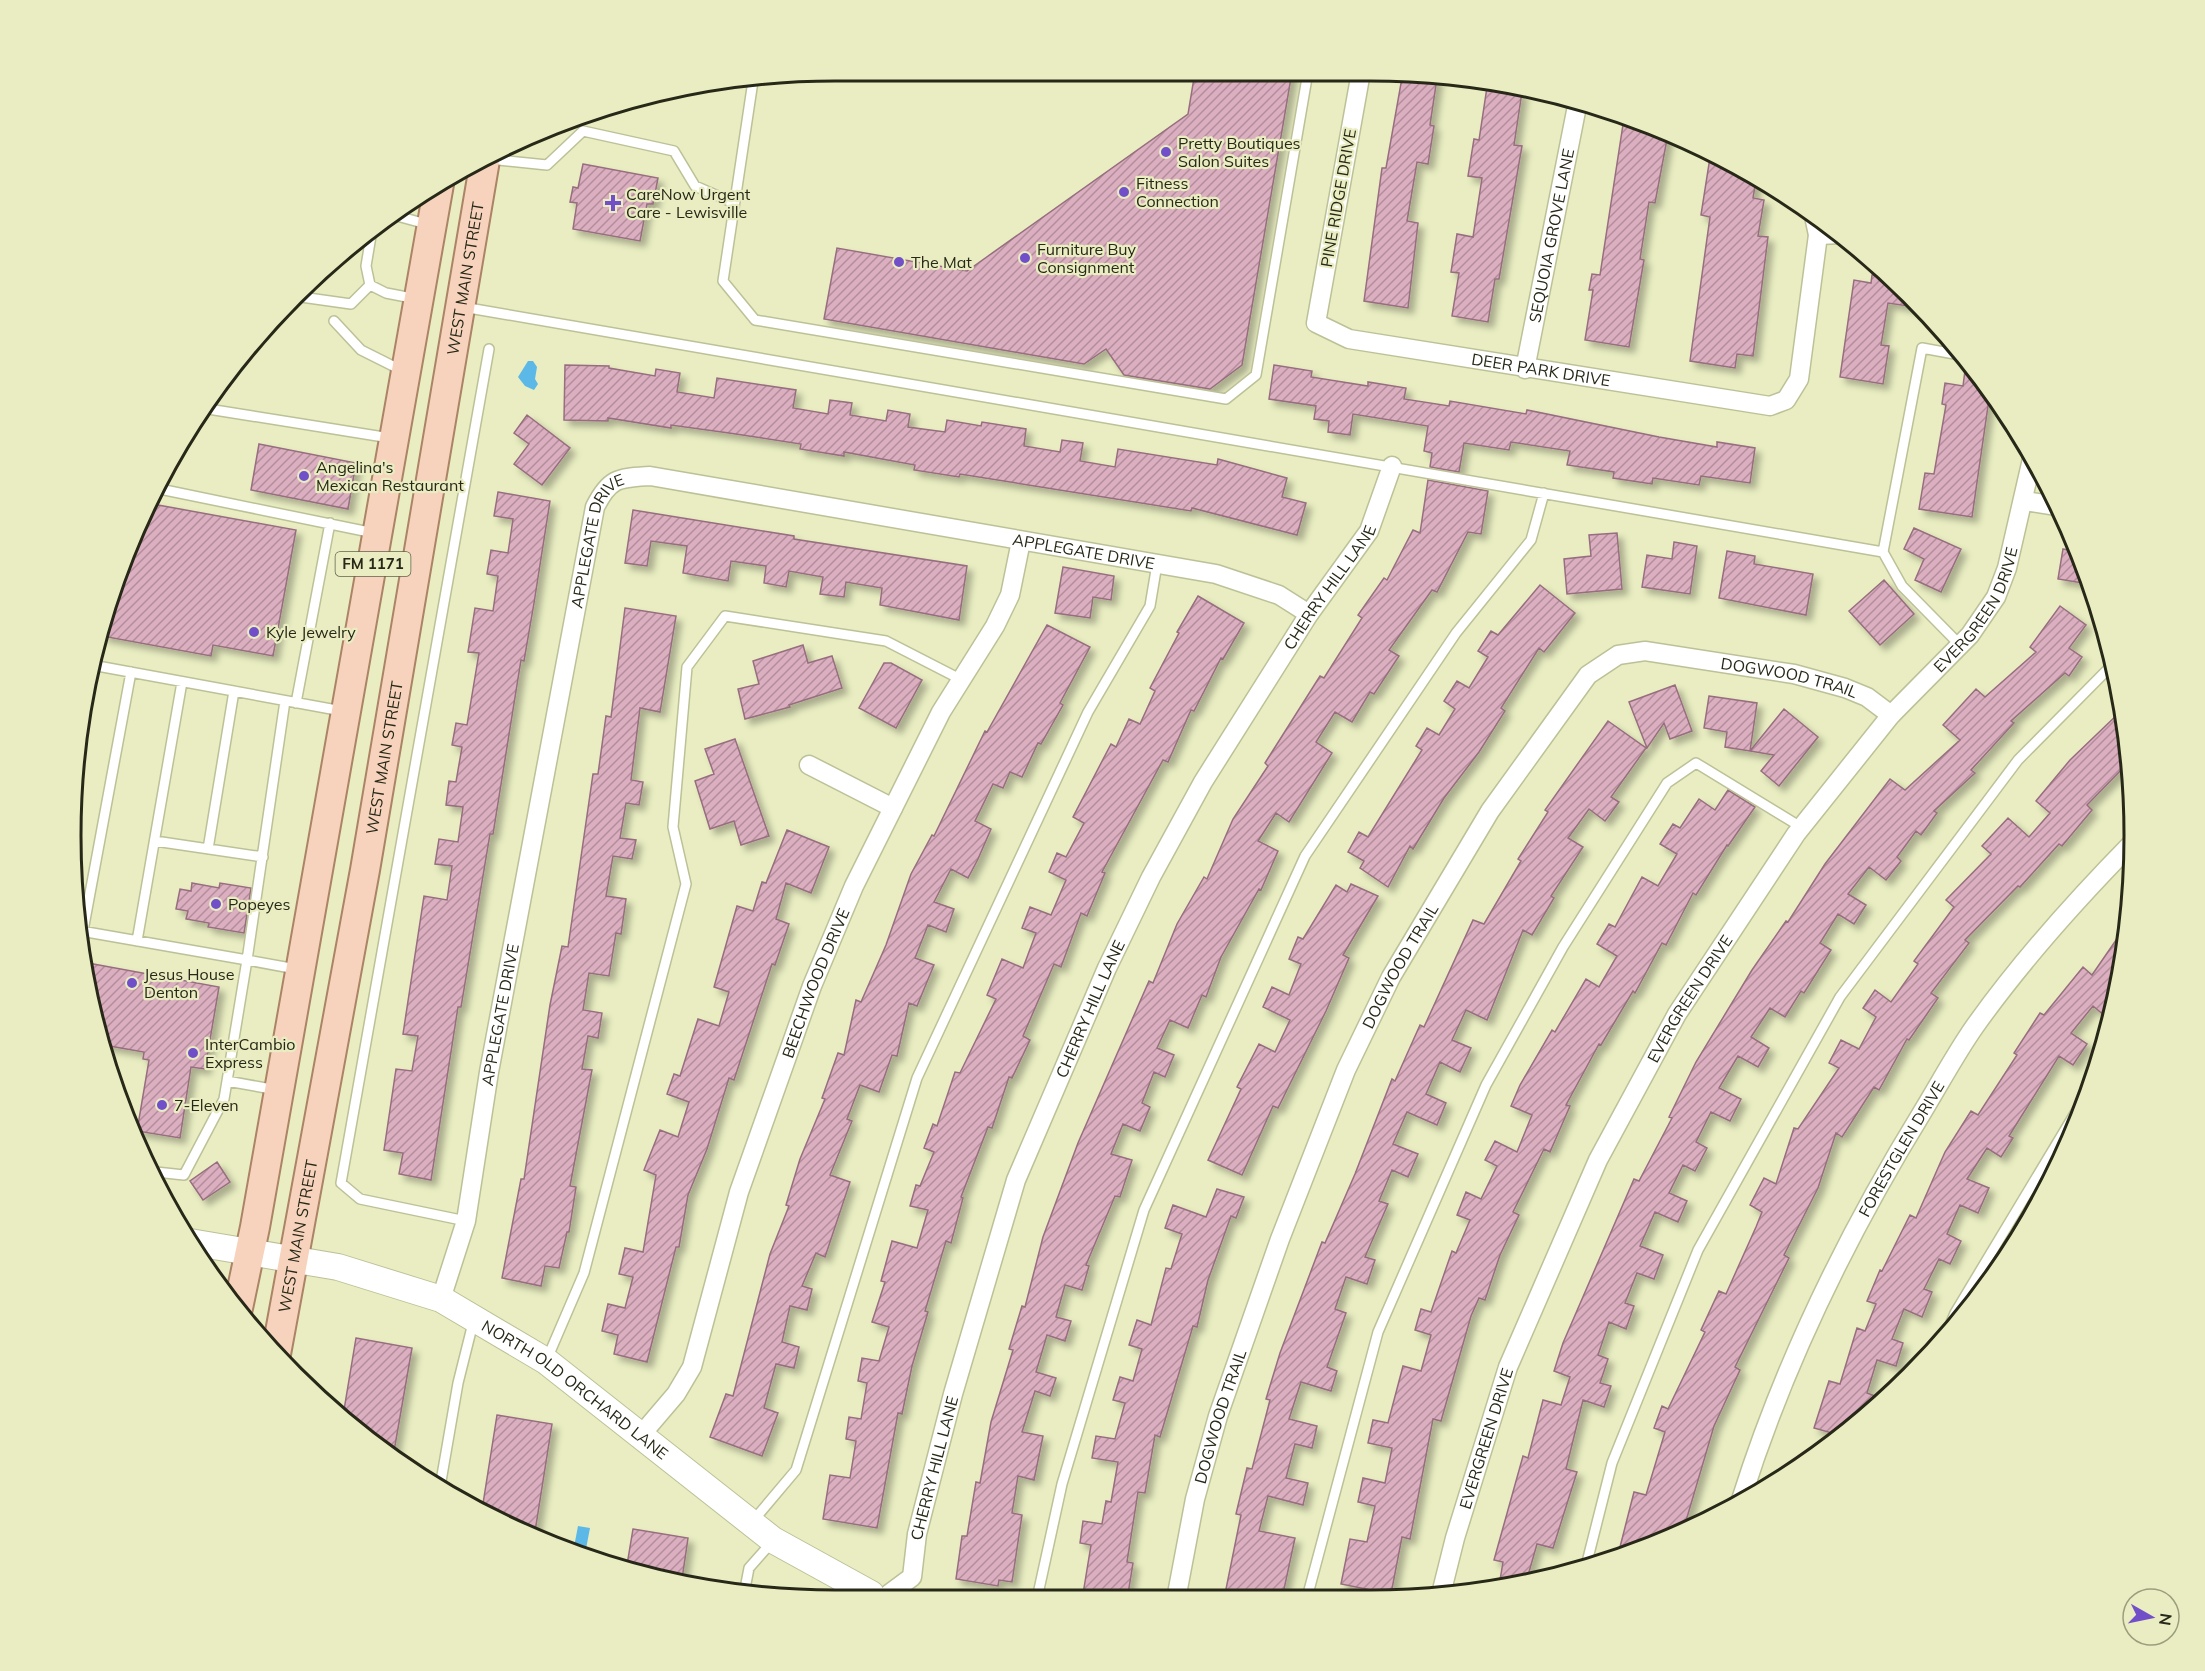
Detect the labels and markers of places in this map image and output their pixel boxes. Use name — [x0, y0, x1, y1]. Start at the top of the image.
place label: Pretty Boutiques Salon Suites — [1178, 133, 1301, 171]
marker: Pretty Boutiques Salon Suites — [1159, 145, 1173, 159]
place label: Fitness Connection — [1136, 173, 1219, 211]
place label: CareNow Urgent Care - Lewisville — [626, 184, 751, 222]
marker: Fitness Connection — [1117, 185, 1131, 199]
marker: CareNow Urgent Care - Lewisville — [604, 194, 622, 212]
place label: Furniture Buy Consignment — [1037, 239, 1137, 277]
marker: Furniture Buy Consignment — [1018, 251, 1032, 265]
place label: The Mat — [911, 252, 972, 272]
marker: The Mat — [892, 255, 906, 269]
place label: Angelina's Mexican Restaurant — [316, 457, 464, 495]
marker: Angelina's Mexican Restaurant — [297, 469, 311, 483]
place label: Kyle Jewelry — [266, 622, 356, 642]
marker: Kyle Jewelry — [247, 625, 261, 639]
place label: Popeyes — [228, 894, 290, 914]
marker: Popeyes — [209, 897, 223, 911]
place label: Jesus House Denton — [144, 964, 235, 1002]
marker: Jesus House Denton — [125, 976, 139, 990]
place label: InterCambio Express — [205, 1034, 295, 1072]
marker: InterCambio Express — [186, 1046, 200, 1060]
place label: 7-Eleven — [174, 1095, 239, 1115]
marker: 7-Eleven — [155, 1098, 169, 1112]

